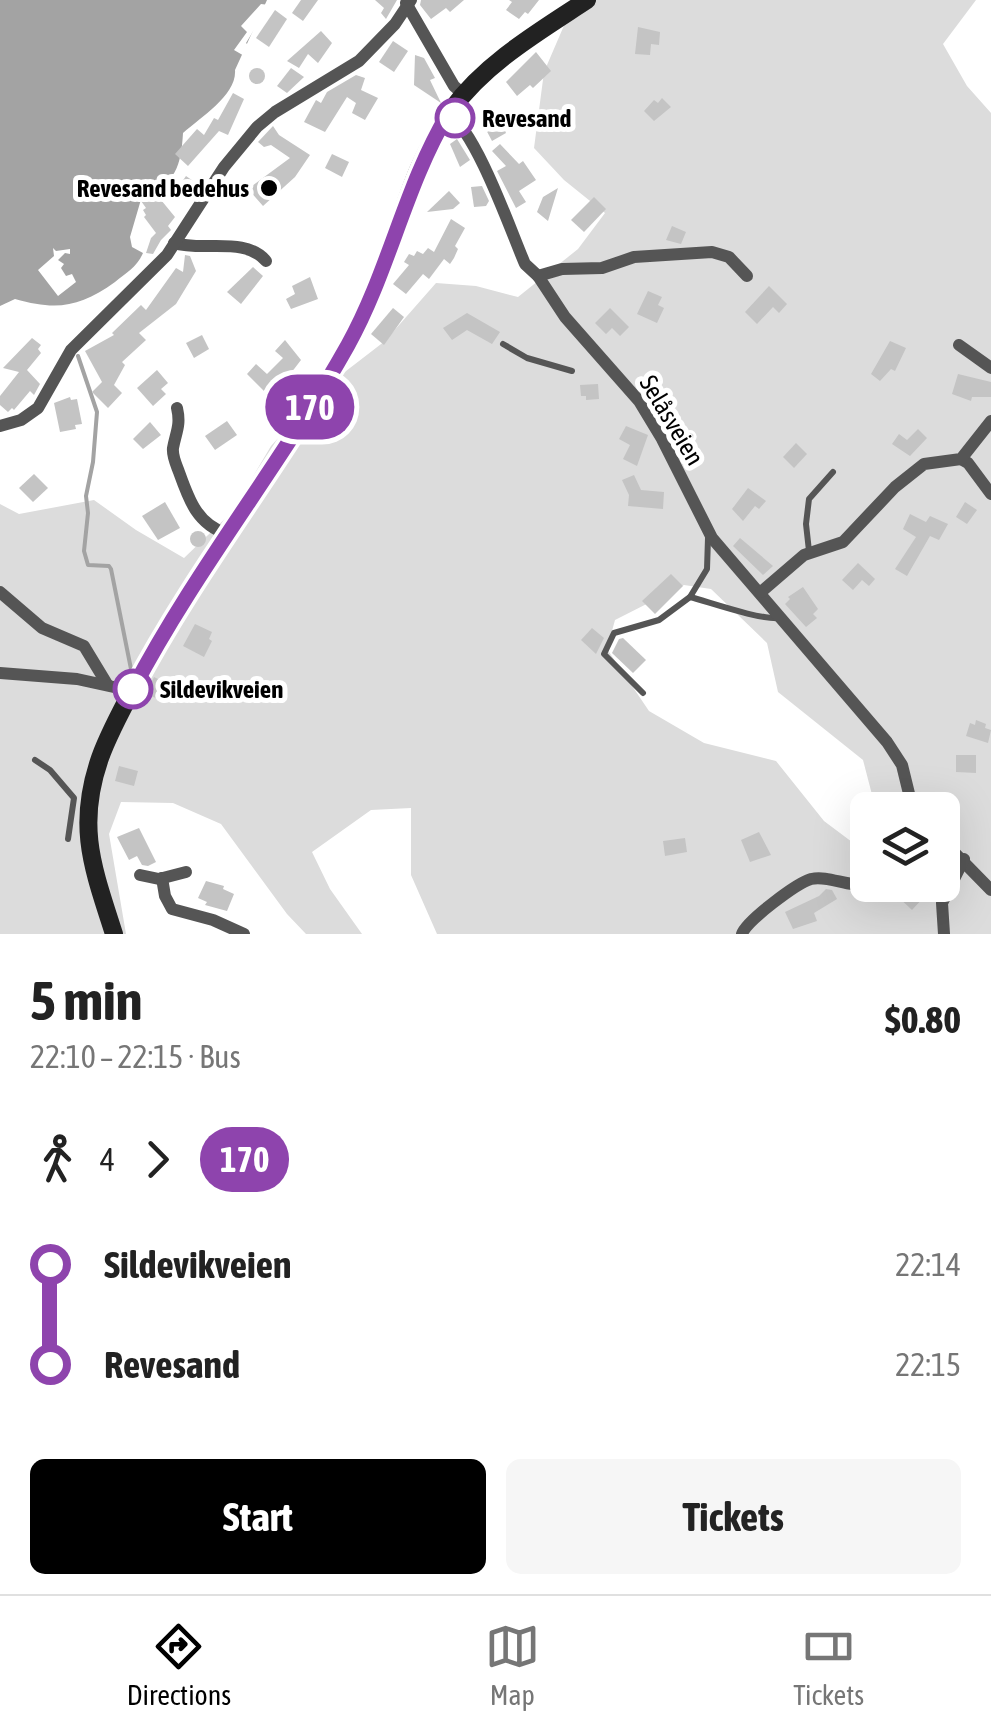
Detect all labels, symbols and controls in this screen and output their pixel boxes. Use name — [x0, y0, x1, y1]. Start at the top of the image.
marker: Revesand — [436, 99, 474, 137]
place label: Revesand — [482, 104, 572, 132]
place label: Revesand bedehus — [77, 174, 249, 202]
marker: Revesand bedehus — [258, 177, 280, 199]
street label: Selåsveien — [634, 370, 710, 470]
line badge: 170 — [252, 374, 368, 440]
text: 170 — [285, 387, 335, 427]
marker: Sildevikveien — [114, 670, 152, 708]
place label: Sildevikveien — [160, 675, 283, 703]
map controls — [850, 792, 960, 902]
button: layers — [850, 792, 960, 902]
text: 5 min — [30, 969, 142, 1032]
text: $0.80 — [885, 998, 961, 1041]
text: 22:10 – 22:15 · Bus — [30, 1038, 241, 1075]
icon: walk — [30, 1132, 85, 1187]
icon: forward — [130, 1132, 185, 1187]
text: 170 — [220, 1139, 269, 1179]
text: 4 — [100, 1141, 115, 1178]
text: Sildevikveien — [104, 1243, 291, 1286]
text: 22:14 — [895, 1246, 961, 1283]
text: Revesand — [104, 1343, 240, 1386]
text: 22:15 — [895, 1346, 961, 1383]
button: Start — [30, 1459, 486, 1574]
button: Tickets — [506, 1459, 961, 1574]
tab: Directions — [127, 1619, 231, 1711]
tab: Map — [485, 1619, 540, 1711]
tab: Tickets — [793, 1619, 864, 1711]

